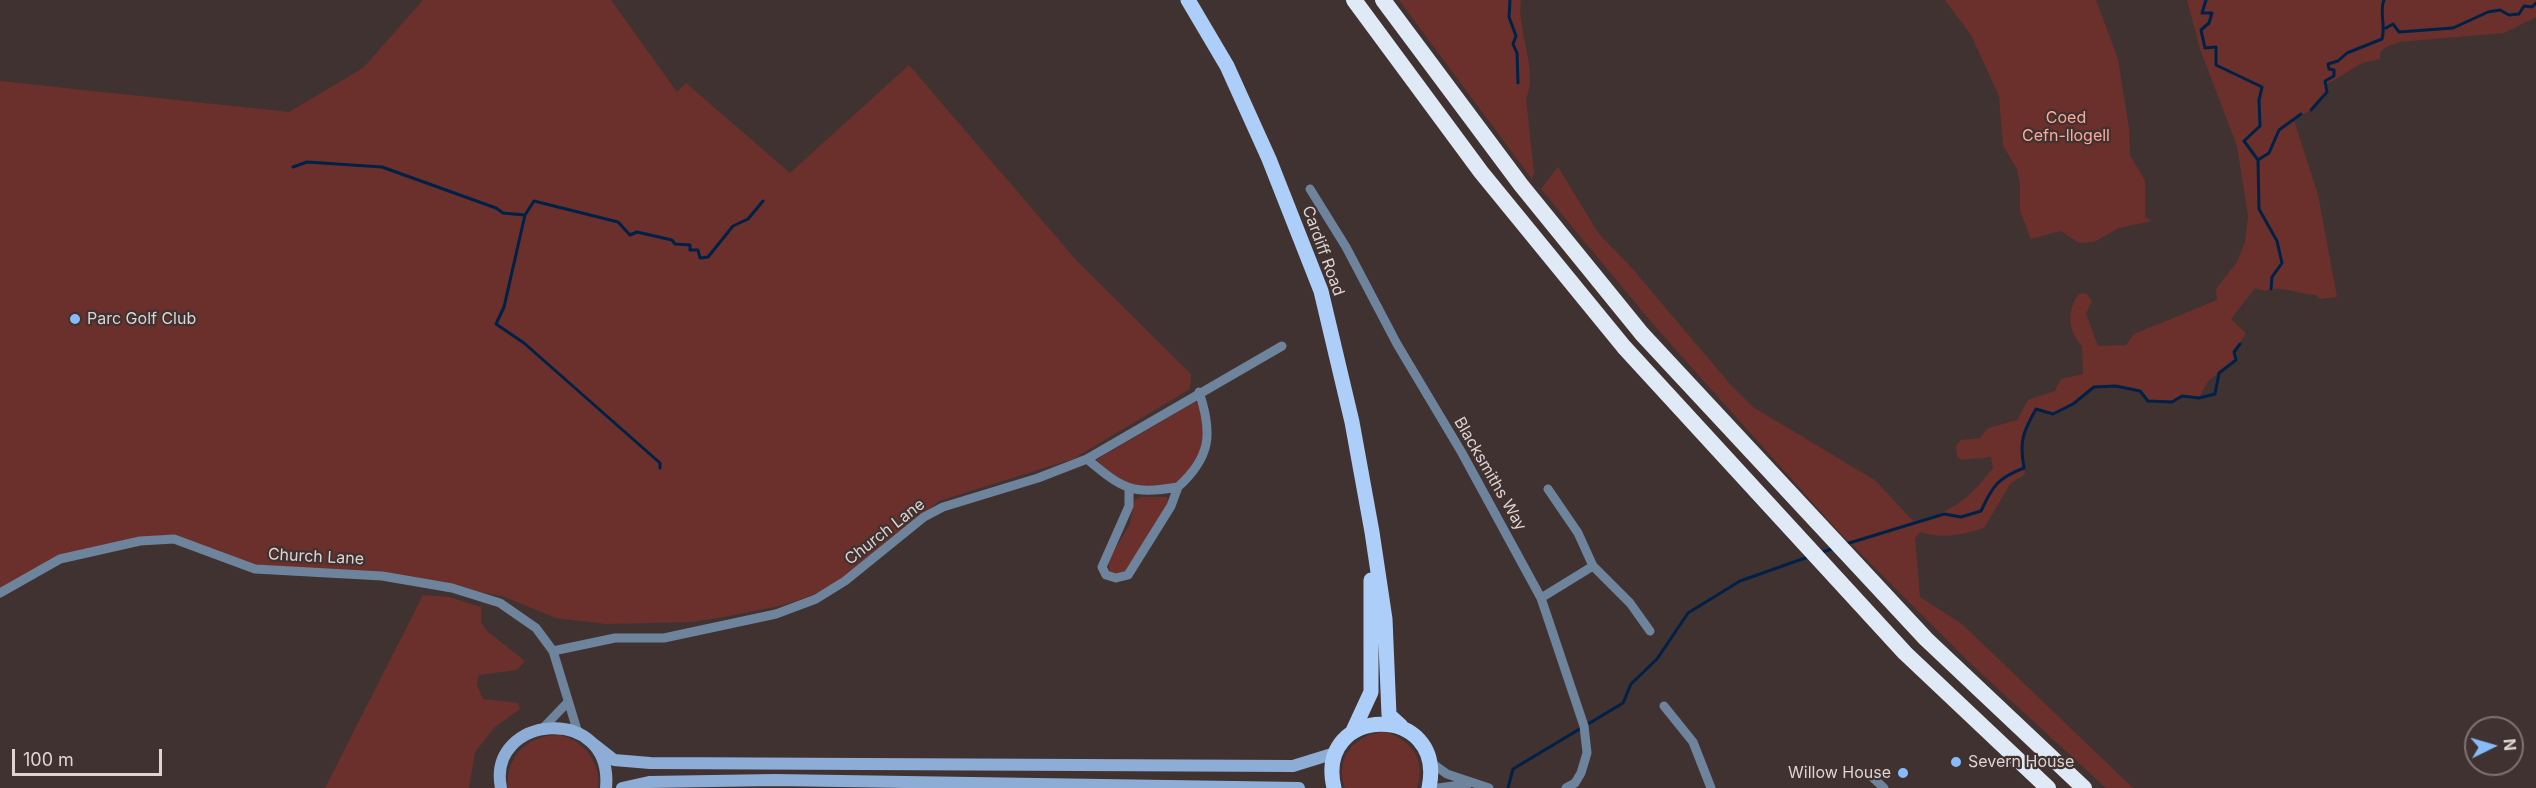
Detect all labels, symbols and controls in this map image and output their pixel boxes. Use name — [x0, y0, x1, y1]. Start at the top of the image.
park label: Coed Cefn-llogell — [2022, 108, 2110, 146]
street label: Cardiff Road — [1298, 203, 1348, 299]
place label: Parc Golf Club — [87, 309, 196, 329]
marker: Parc Golf Club — [68, 312, 82, 326]
street label: Blacksmiths Way — [1450, 414, 1530, 534]
street label: Church Lane — [841, 495, 929, 569]
street label: Church Lane — [267, 545, 365, 569]
north arrow — [2464, 716, 2524, 776]
scale bar — [15, 737, 165, 775]
text: N — [2499, 738, 2520, 752]
text: 100 m — [23, 749, 74, 770]
place label: Severn House — [1968, 752, 2074, 772]
marker: Severn House — [1949, 755, 1963, 769]
place label: Willow House — [1788, 763, 1891, 783]
marker: Willow House — [1896, 766, 1910, 780]

